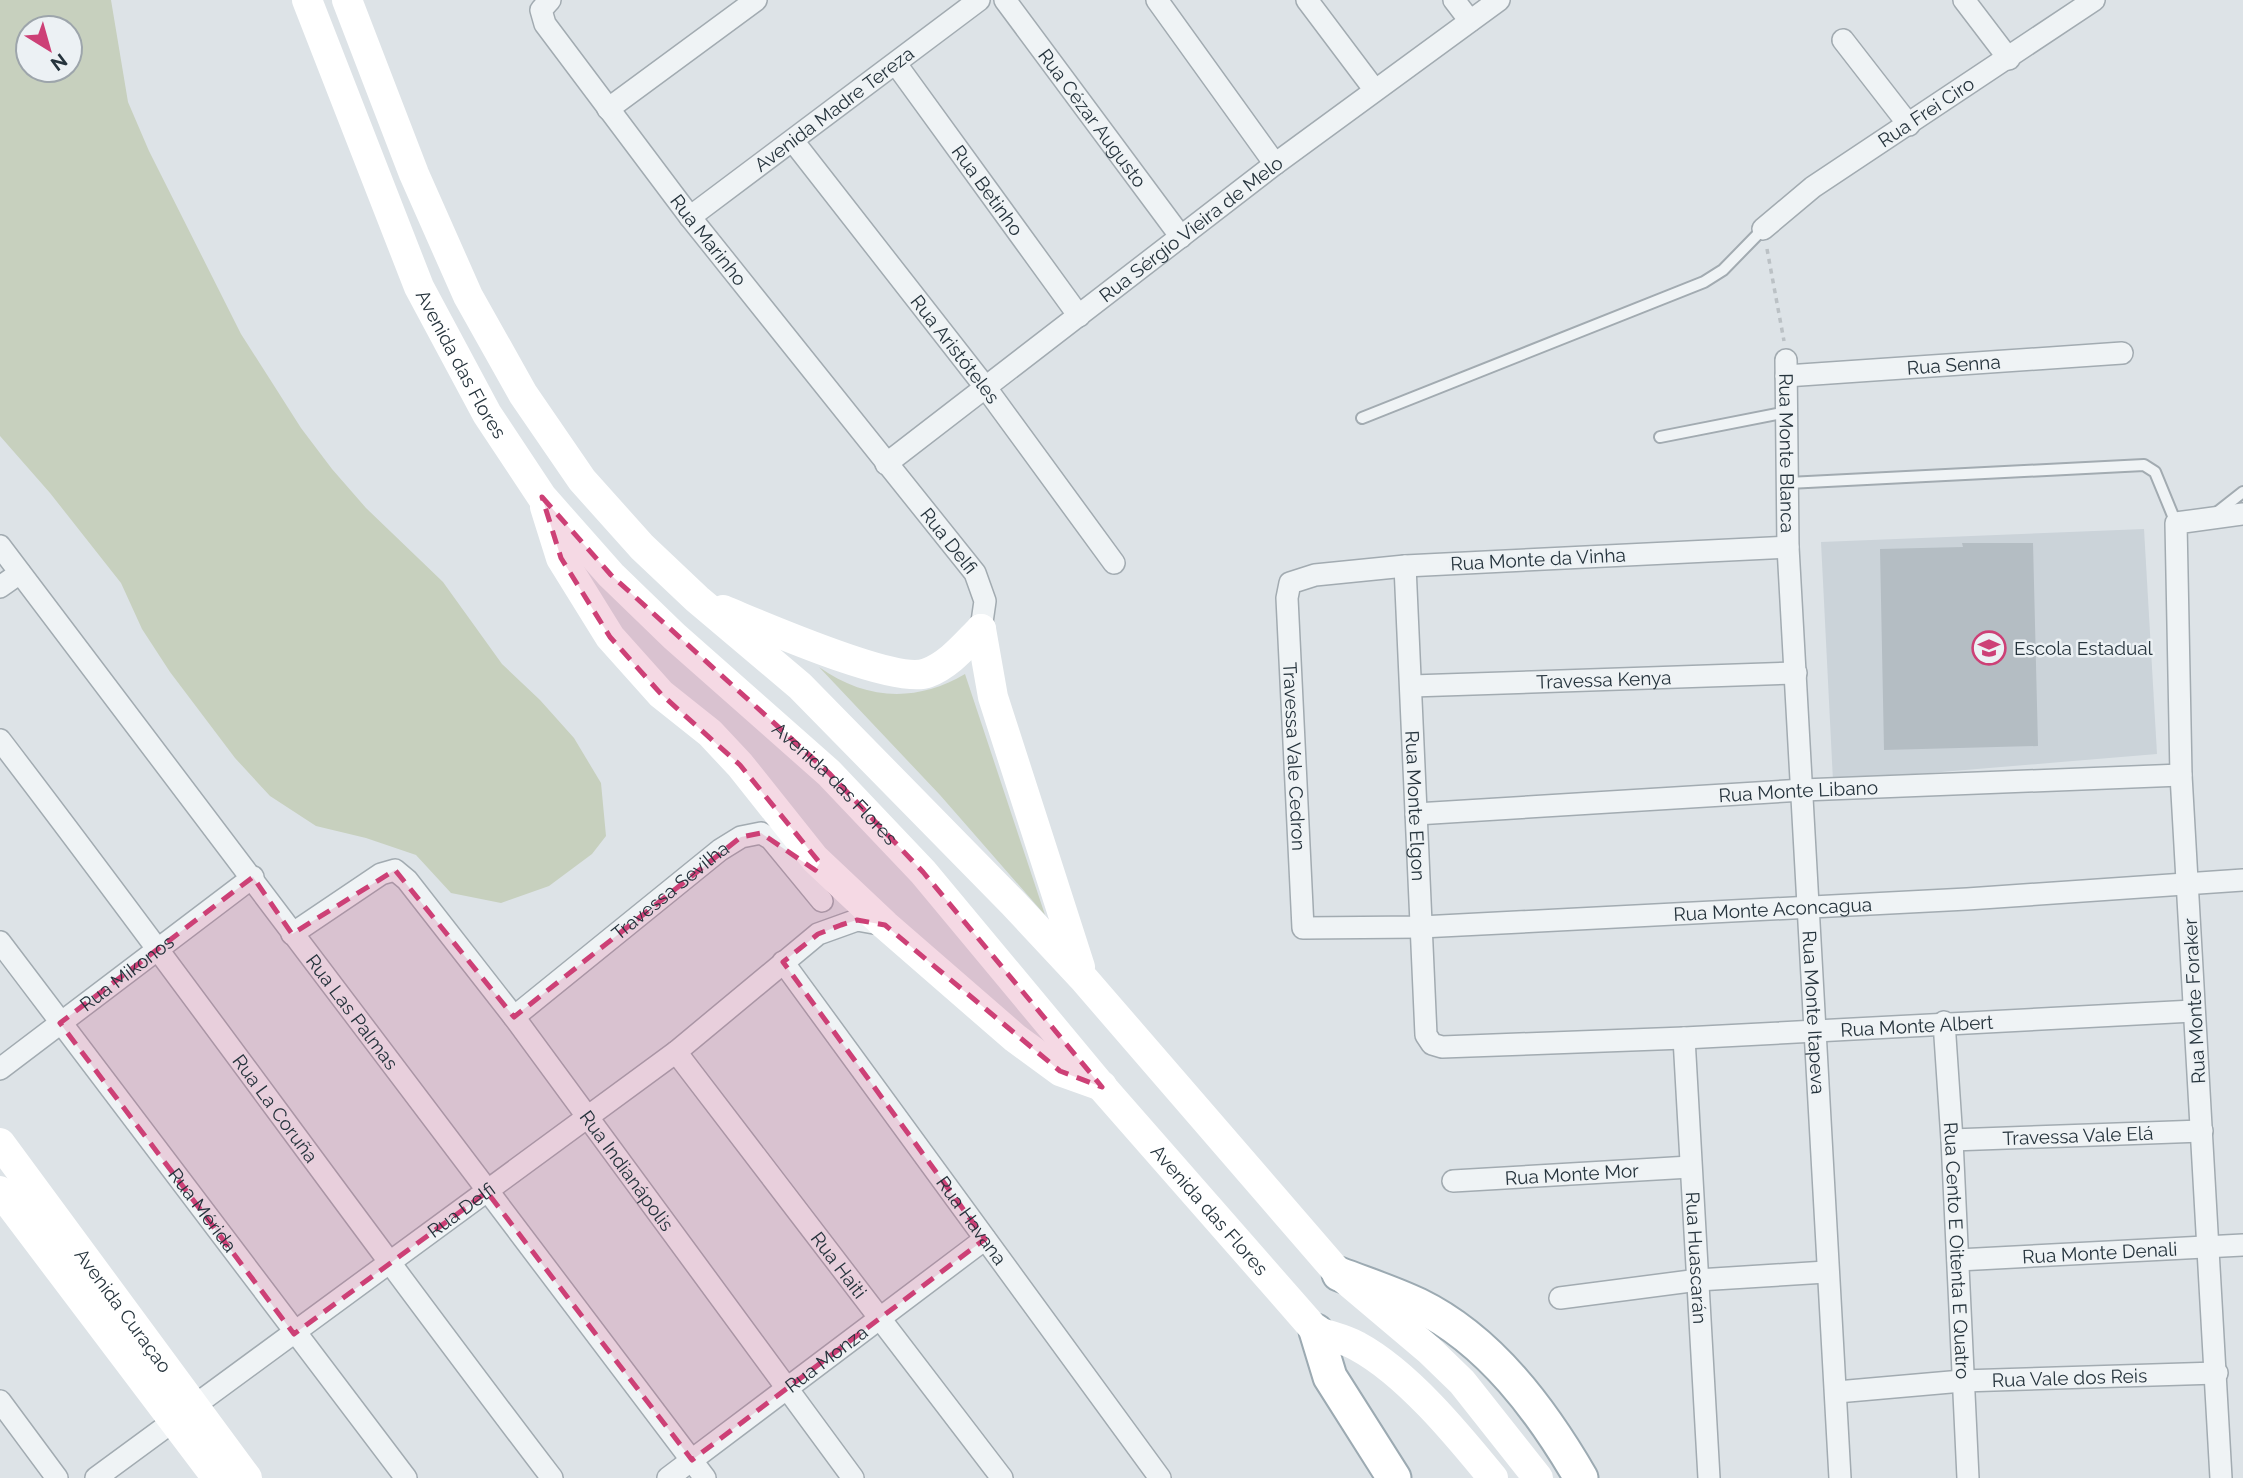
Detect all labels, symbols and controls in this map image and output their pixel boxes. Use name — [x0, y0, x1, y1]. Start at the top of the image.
north arrow — [14, 14, 84, 84]
street label: Avenida Madre Tereza — [750, 42, 918, 176]
street label: Rua Cézar Augusto — [1034, 45, 1151, 192]
text: N — [47, 49, 72, 76]
street label: Rua Frei Ciro — [1874, 72, 1978, 152]
street label: Rua Betinho — [947, 141, 1028, 240]
street label: Rua Sérgio Vieira de Melo — [1095, 151, 1287, 306]
street label: Rua Marinho — [666, 190, 751, 290]
street label: Avenida das Flores — [412, 286, 511, 443]
street label: Rua Aristóteles — [906, 291, 1004, 408]
street label: Rua Senna — [1906, 350, 2001, 379]
street label: Rua Monte Blanca — [1775, 373, 1799, 533]
street label: Rua Delfi — [916, 503, 982, 578]
street label: Rua Monte da Vinha — [1450, 543, 1626, 575]
school or university icon: Escola Estadual — [1970, 629, 2008, 667]
place label: Escola Estadual — [2014, 637, 2154, 659]
street label: Travessa Vale Cedron — [1279, 662, 1310, 851]
street label: Travessa Kenya — [1536, 666, 1672, 693]
street label: Avenida das Flores — [768, 717, 902, 849]
street label: Rua Monte Elgon — [1401, 730, 1430, 882]
street label: Rua Monte Libano — [1718, 776, 1878, 806]
street label: Travessa Sevilha — [607, 836, 733, 944]
street label: Rua Monte Aconcagua — [1673, 893, 1872, 925]
street label: Rua Monte Foraker — [2179, 917, 2209, 1084]
street label: Rua Mikonos — [75, 930, 178, 1016]
street label: Rua Monte Itapeva — [1798, 930, 1830, 1095]
street label: Rua Las Palmas — [302, 950, 403, 1074]
street label: Rua Monte Albert — [1840, 1011, 1994, 1041]
street label: Rua La Coruña — [228, 1050, 323, 1167]
street label: Rua Indianápolis — [575, 1106, 678, 1235]
street label: Rua Cento E Oitenta E Quatro — [1940, 1121, 1974, 1380]
street label: Travessa Vale Elá — [2002, 1122, 2154, 1149]
street label: Avenida das Flores — [1147, 1140, 1273, 1279]
street label: Rua Monte Mor — [1504, 1159, 1640, 1189]
street label: Rua Mérida — [164, 1164, 242, 1256]
street label: Rua Havana — [932, 1172, 1011, 1269]
street label: Rua Delfi — [423, 1178, 499, 1242]
street label: Rua Huascarán — [1682, 1191, 1711, 1324]
street label: Rua Haiti — [807, 1227, 871, 1302]
street label: Rua Monte Denali — [2022, 1237, 2178, 1268]
street label: Avenida Curaçao — [70, 1244, 176, 1377]
street label: Rua Monza — [781, 1321, 872, 1397]
street label: Rua Vale dos Reis — [1991, 1364, 2147, 1391]

